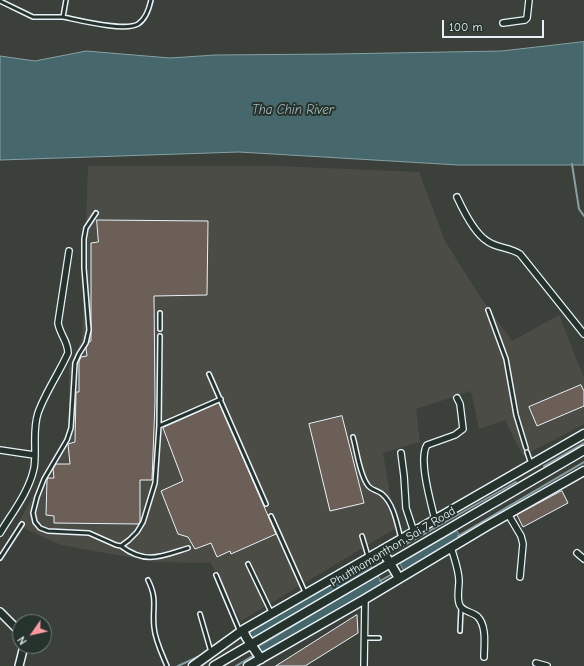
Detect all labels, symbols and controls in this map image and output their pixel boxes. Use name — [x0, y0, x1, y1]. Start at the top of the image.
scale bar — [444, 12, 546, 38]
text: 100 m — [449, 20, 482, 34]
water label: Tha Chin River — [252, 102, 334, 118]
street label: Phutthamonthon Sai 7 Road — [328, 504, 458, 590]
north arrow — [12, 614, 52, 654]
text: N — [15, 634, 30, 647]

